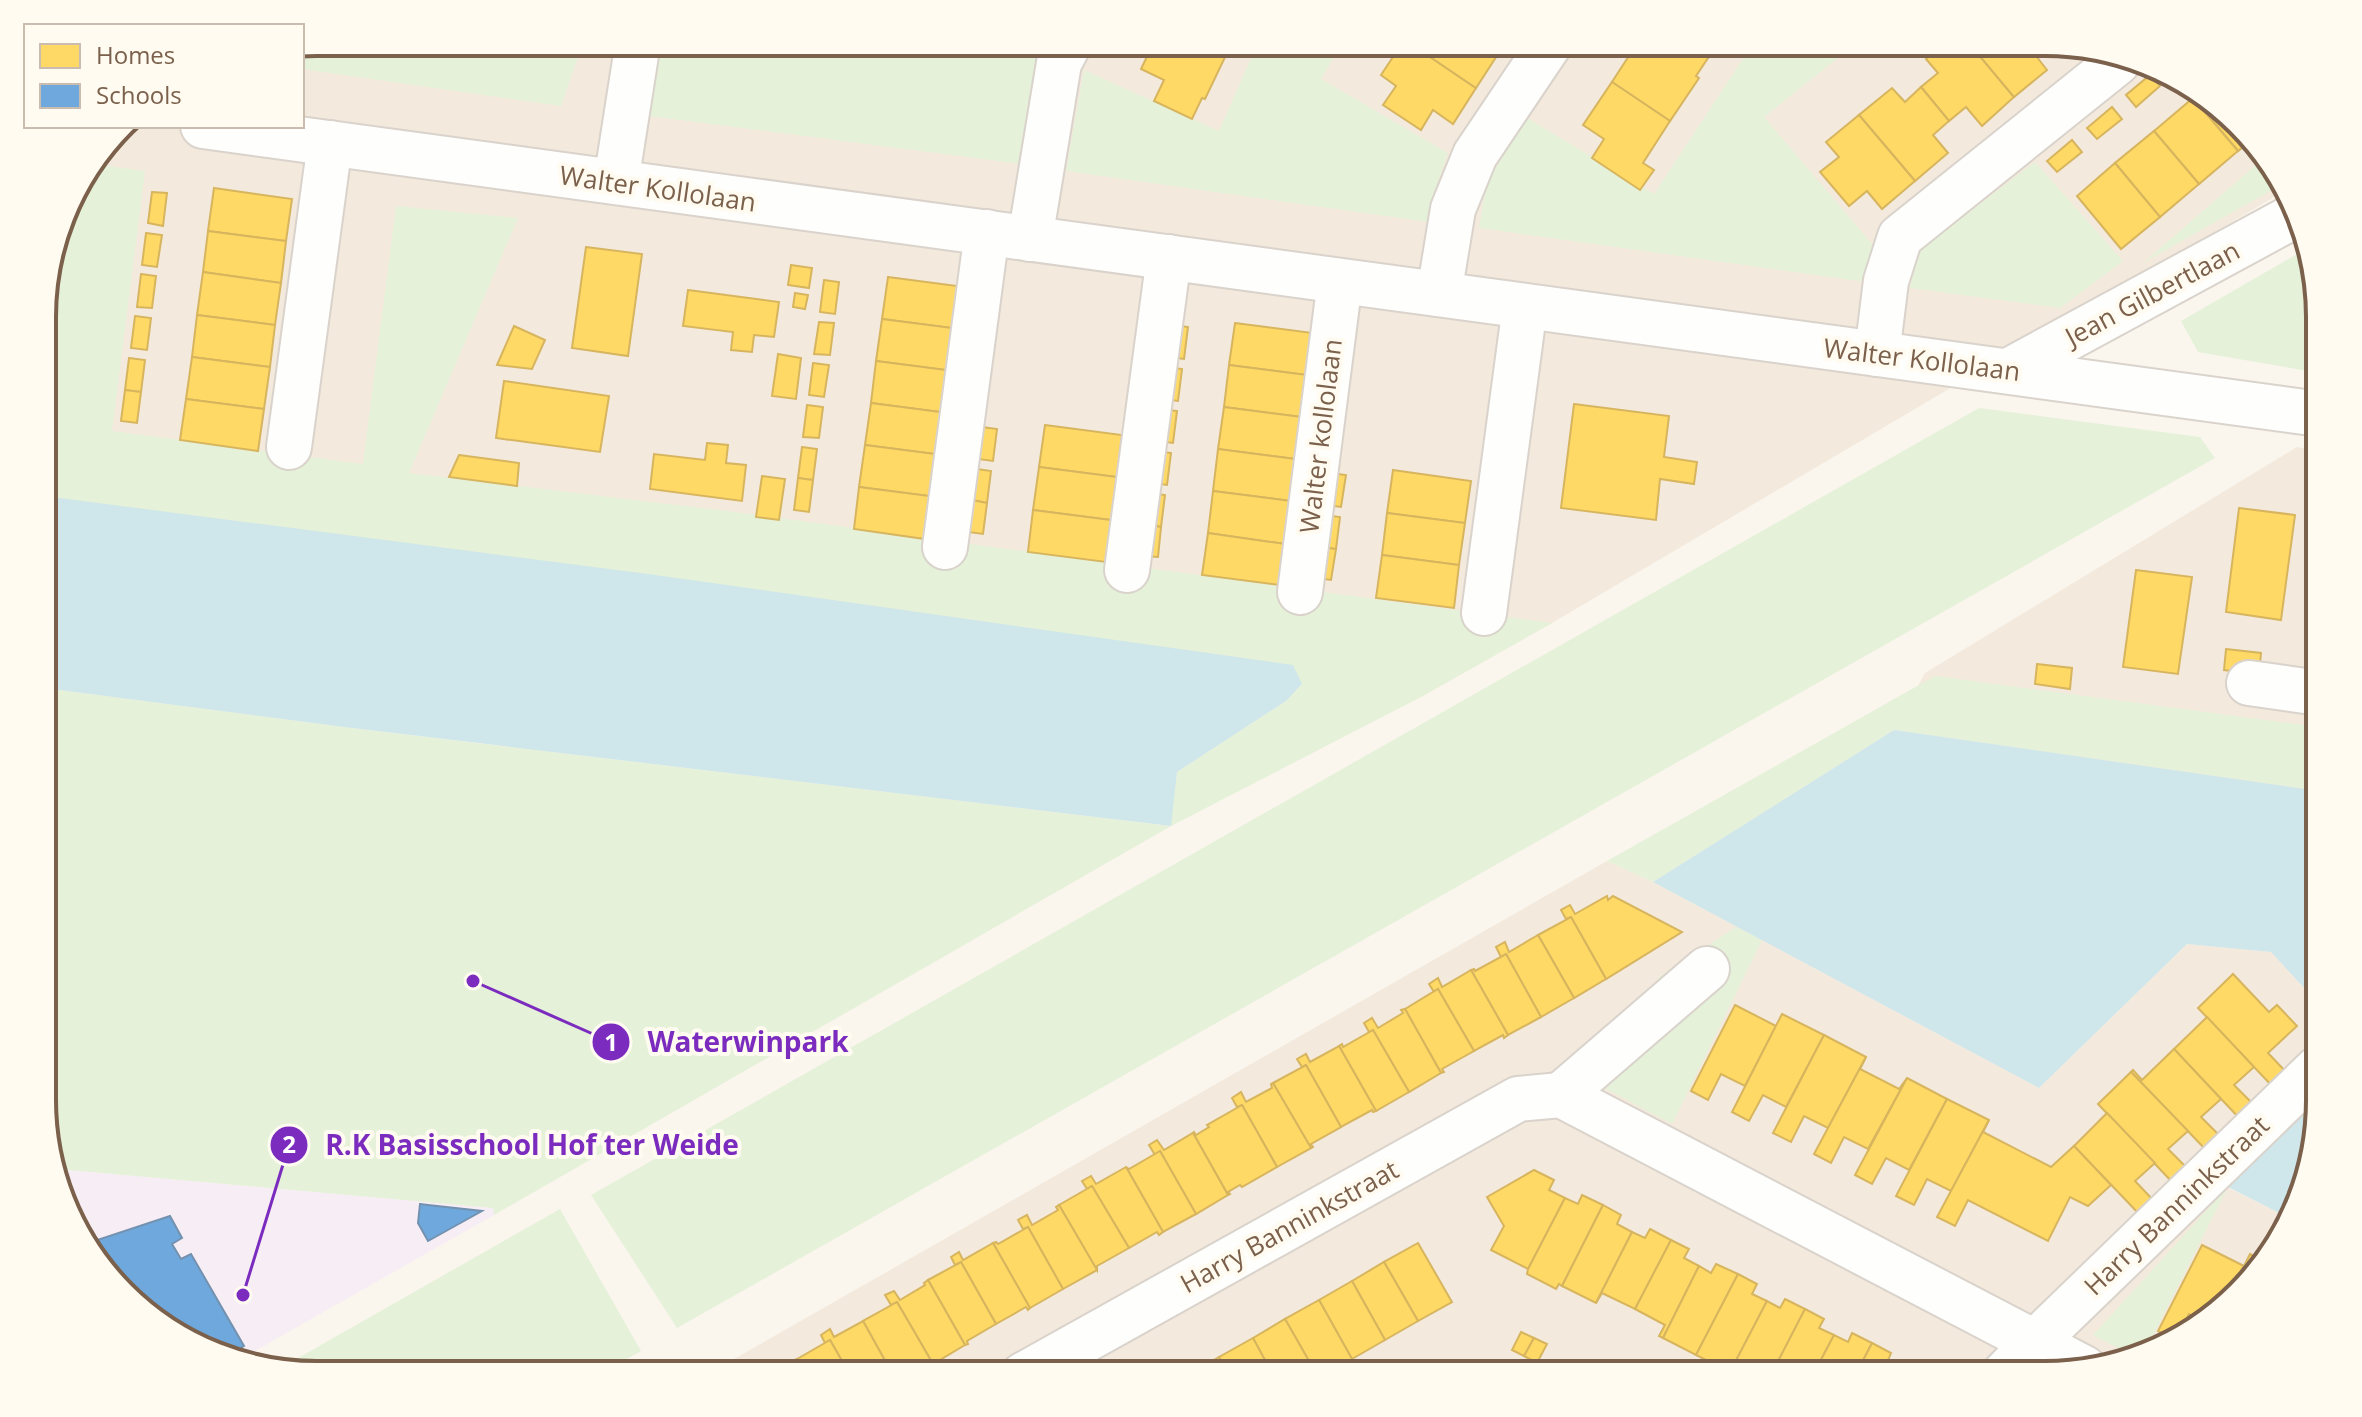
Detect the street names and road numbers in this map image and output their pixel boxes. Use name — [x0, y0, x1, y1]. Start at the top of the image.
street label: Walter Kollolaan — [557, 156, 759, 220]
street label: Jean Gilbertlaan — [2056, 232, 2245, 356]
street label: Walter Kollolaan — [1822, 329, 2022, 389]
street label: Walter kollolaan — [1290, 337, 1350, 535]
street label: Harry Banninkstraat — [2076, 1107, 2276, 1303]
street label: Harry Banninkstraat — [1173, 1151, 1405, 1301]

